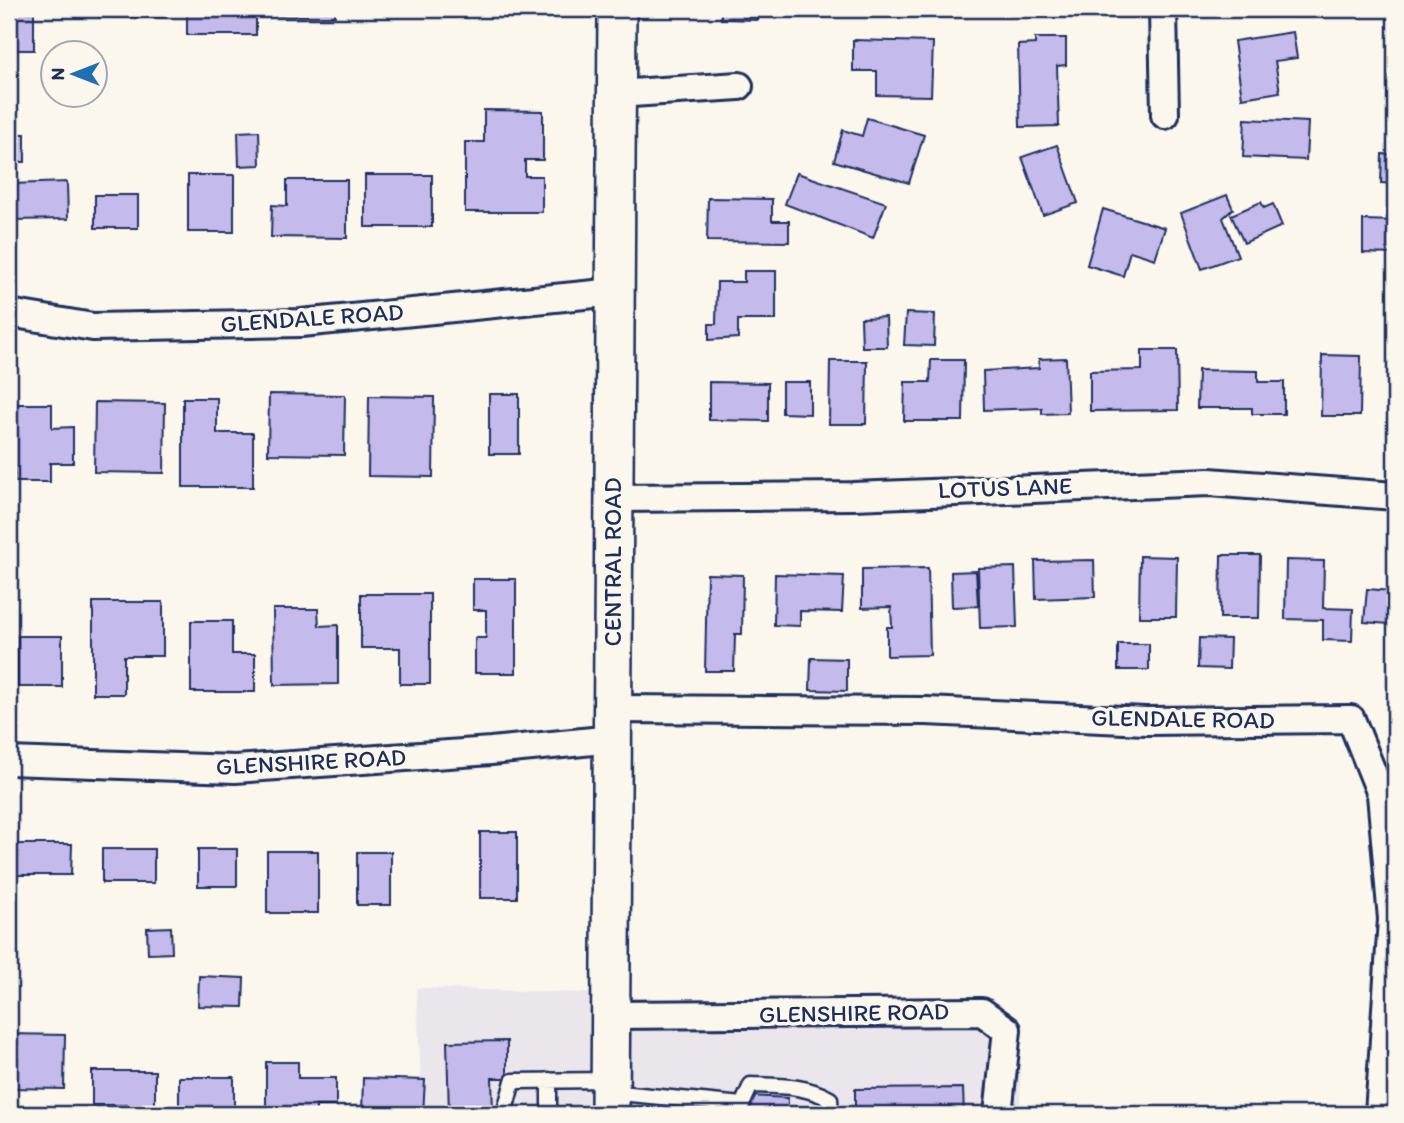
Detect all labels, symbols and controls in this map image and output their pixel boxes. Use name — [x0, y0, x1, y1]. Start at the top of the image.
north arrow — [38, 38, 108, 108]
text: N — [46, 68, 69, 80]
street label: GLENDALE ROAD — [219, 297, 405, 338]
street label: LOTUS LANE — [937, 471, 1073, 504]
street label: CENTRAL ROAD — [598, 477, 627, 647]
street label: GLENDALE ROAD — [1091, 702, 1275, 735]
street label: GLENSHIRE ROAD — [215, 742, 407, 781]
street label: GLENSHIRE ROAD — [759, 996, 949, 1029]

